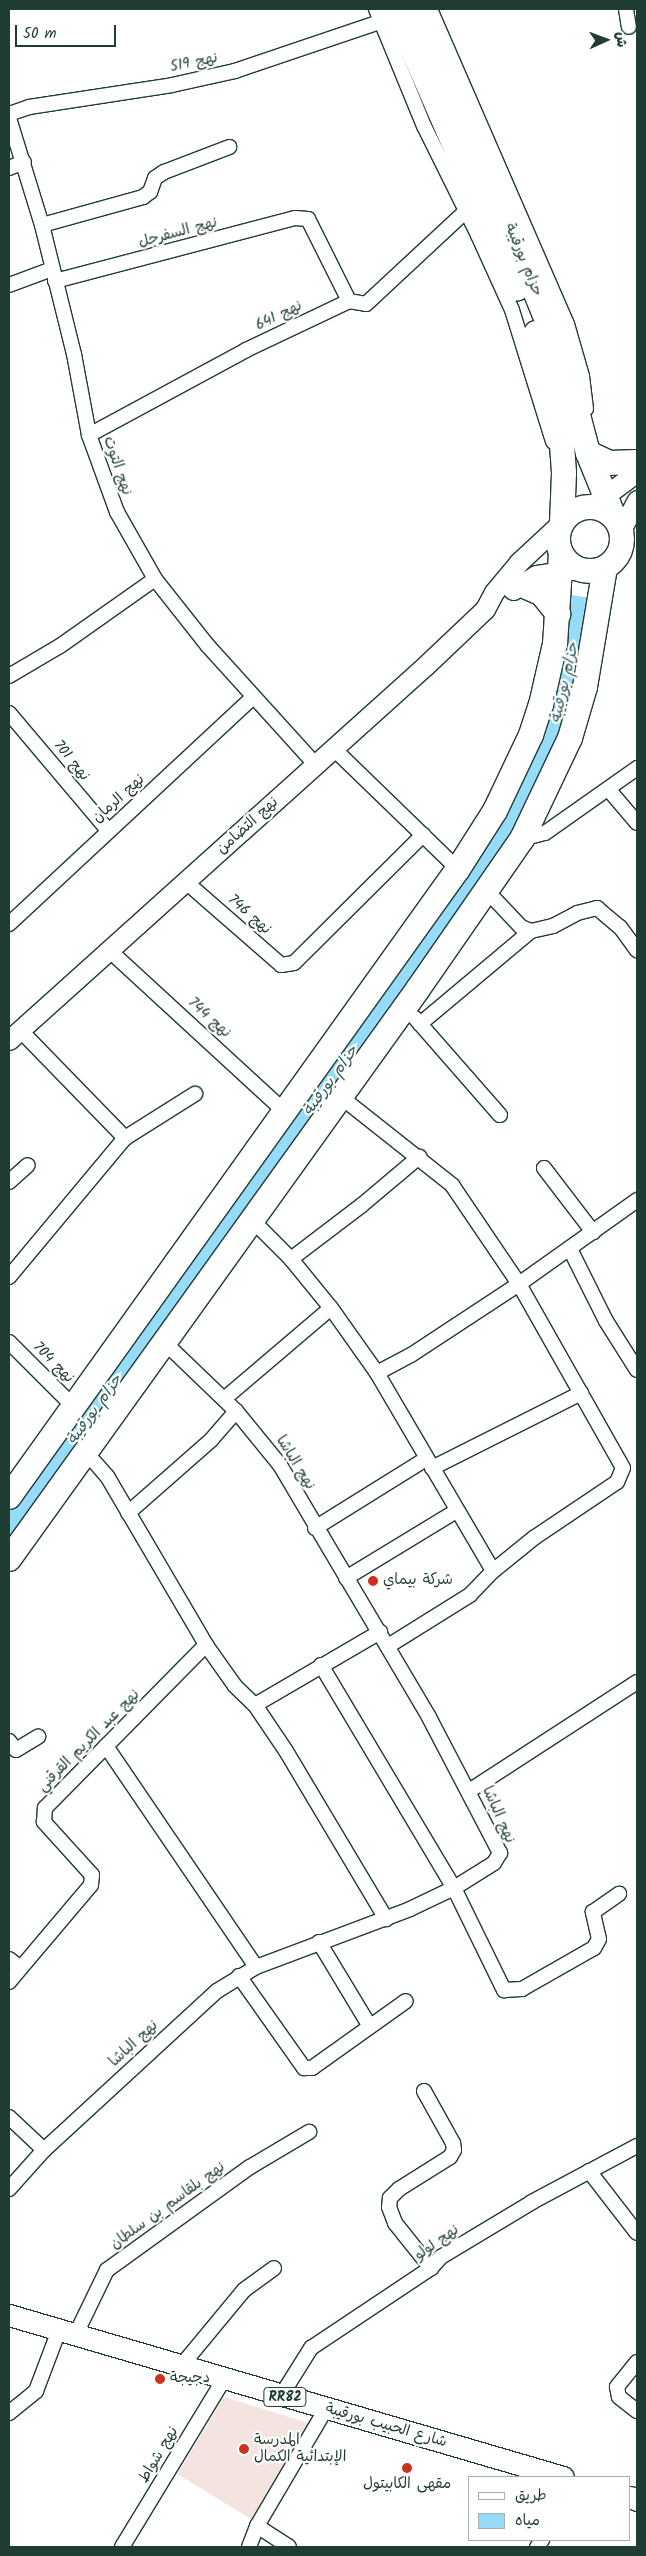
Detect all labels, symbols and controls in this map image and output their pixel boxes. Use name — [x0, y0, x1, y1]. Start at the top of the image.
scale bar — [18, 15, 119, 47]
north arrow — [581, 15, 631, 65]
text: 50 m — [23, 22, 57, 46]
text: ش — [610, 31, 632, 48]
street label: نهج 519 — [168, 49, 220, 77]
street label: نهج السفرجل — [137, 214, 219, 252]
street label: حزام بورقيبة — [500, 221, 546, 299]
street label: نهج 641 — [253, 297, 305, 335]
street label: نهج التوت — [99, 434, 135, 498]
water label: حزام بورقيبة — [546, 641, 584, 725]
street label: نهج 701 — [49, 737, 93, 785]
street label: نهج الرمان — [89, 771, 149, 827]
street label: نهج التضامن — [213, 794, 283, 858]
street label: نهج 746 — [224, 891, 274, 939]
street label: نهج 744 — [184, 994, 234, 1042]
water label: حزام بورقيبة — [299, 1042, 363, 1120]
street label: نهج 704 — [29, 1339, 77, 1387]
water label: حزام بورقيبة — [63, 1371, 127, 1449]
street label: نهج الباشا — [271, 1433, 319, 1493]
place label: شركة بيماي — [383, 1572, 453, 1590]
marker: شركة بيماي — [367, 1575, 379, 1587]
street label: نهج عبد الكريم القرقني — [34, 1686, 144, 1796]
street label: نهج الباشا — [477, 1784, 519, 1846]
street label: نهج الباشا — [106, 2017, 162, 2071]
street label: نهج بلقاسم بن سلطان — [107, 2158, 229, 2254]
street label: نهج لولو — [411, 2221, 463, 2265]
place label: دجيجة — [170, 2370, 210, 2388]
marker: دجيجة — [154, 2373, 166, 2385]
road number: RR82 — [262, 2386, 308, 2408]
street label: شارع الحبيب بورقيبة — [323, 2400, 449, 2452]
street label: نهج شواط — [135, 2424, 183, 2486]
place label: المدرسة الإبتدائية الكمال — [254, 2431, 346, 2466]
marker: المدرسة الإبتدائية الكمال — [238, 2443, 250, 2455]
marker: مقهى الكابيتول — [401, 2462, 413, 2474]
place label: مقهى الكابيتول — [363, 2476, 451, 2494]
legend — [468, 2476, 631, 2541]
text: طريق — [515, 2484, 547, 2508]
text: مياه — [515, 2509, 540, 2533]

